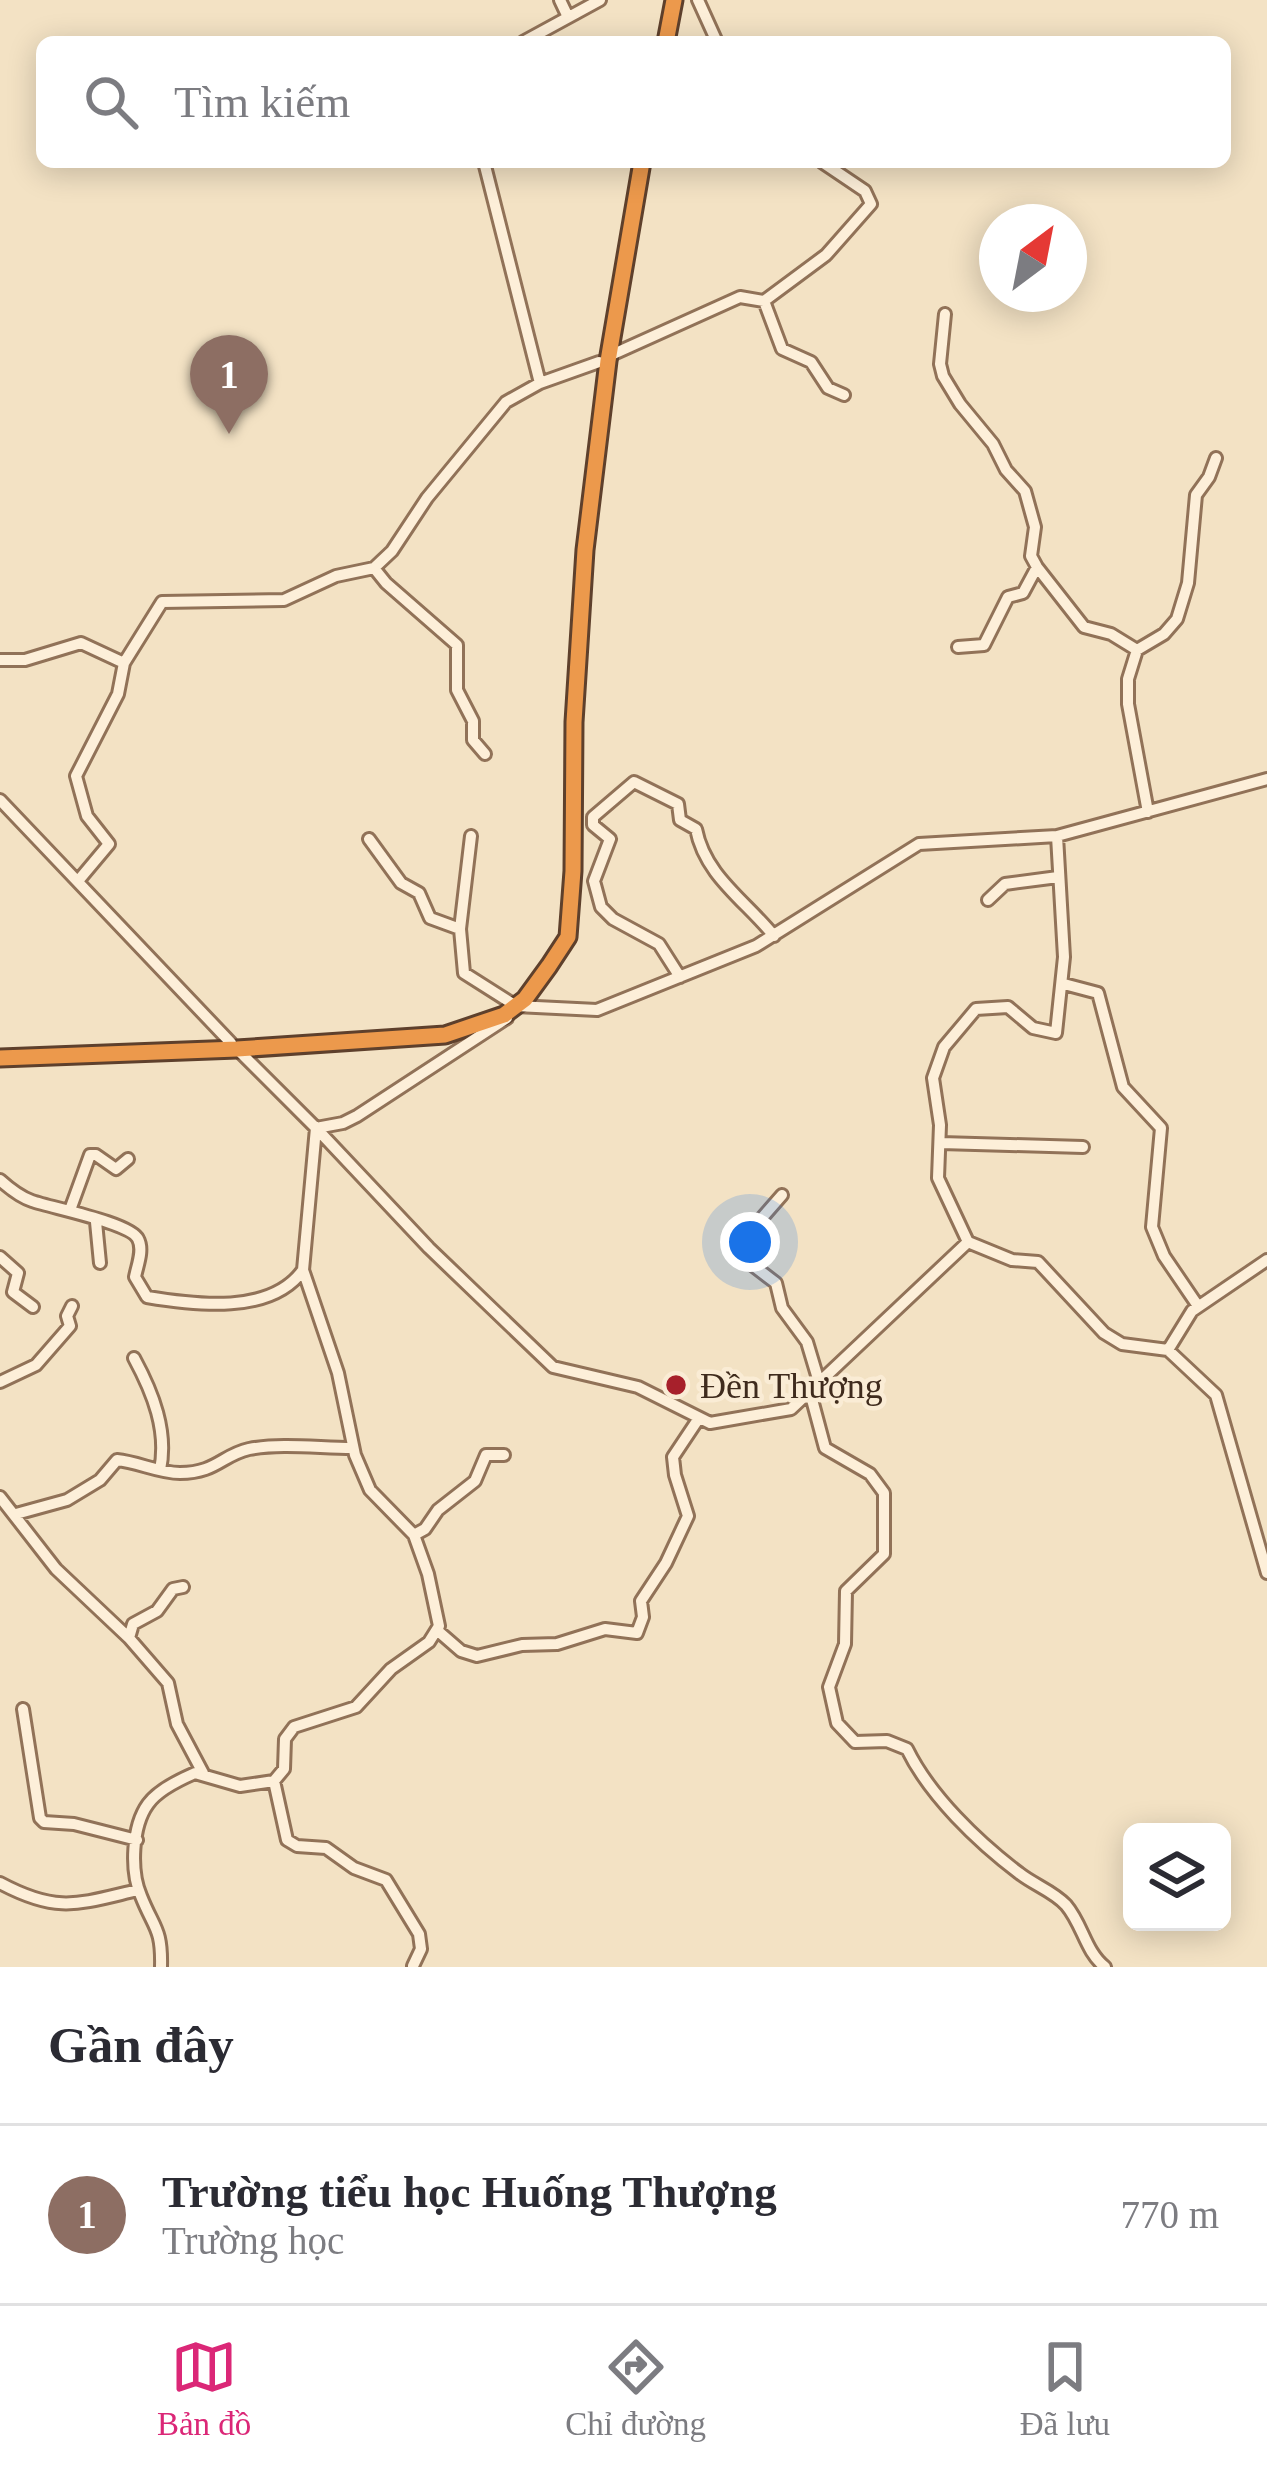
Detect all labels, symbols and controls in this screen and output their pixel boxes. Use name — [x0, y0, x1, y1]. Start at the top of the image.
search box — [36, 36, 1231, 168]
icon: search — [78, 69, 144, 135]
text: Tìm kiếm — [174, 77, 350, 127]
north arrow — [979, 204, 1087, 312]
pin: 1 — [190, 335, 268, 434]
your location — [720, 1212, 780, 1272]
place label: Đền Thượng — [700, 1366, 883, 1406]
marker: Đền Thượng — [663, 1372, 689, 1398]
map controls — [1123, 1823, 1231, 1931]
button: layers — [1123, 1823, 1231, 1931]
text: Gần đây — [48, 2017, 234, 2073]
text: Trường tiểu học Huống Thượng — [162, 2167, 777, 2217]
text: 1 — [77, 2193, 97, 2236]
text: 770 m — [1120, 2193, 1219, 2236]
text: Trường học — [162, 2219, 344, 2262]
tab: Bản đồ — [157, 2334, 251, 2443]
tab: Chỉ đường — [565, 2334, 706, 2443]
tab: Đã lưu — [1020, 2334, 1110, 2443]

